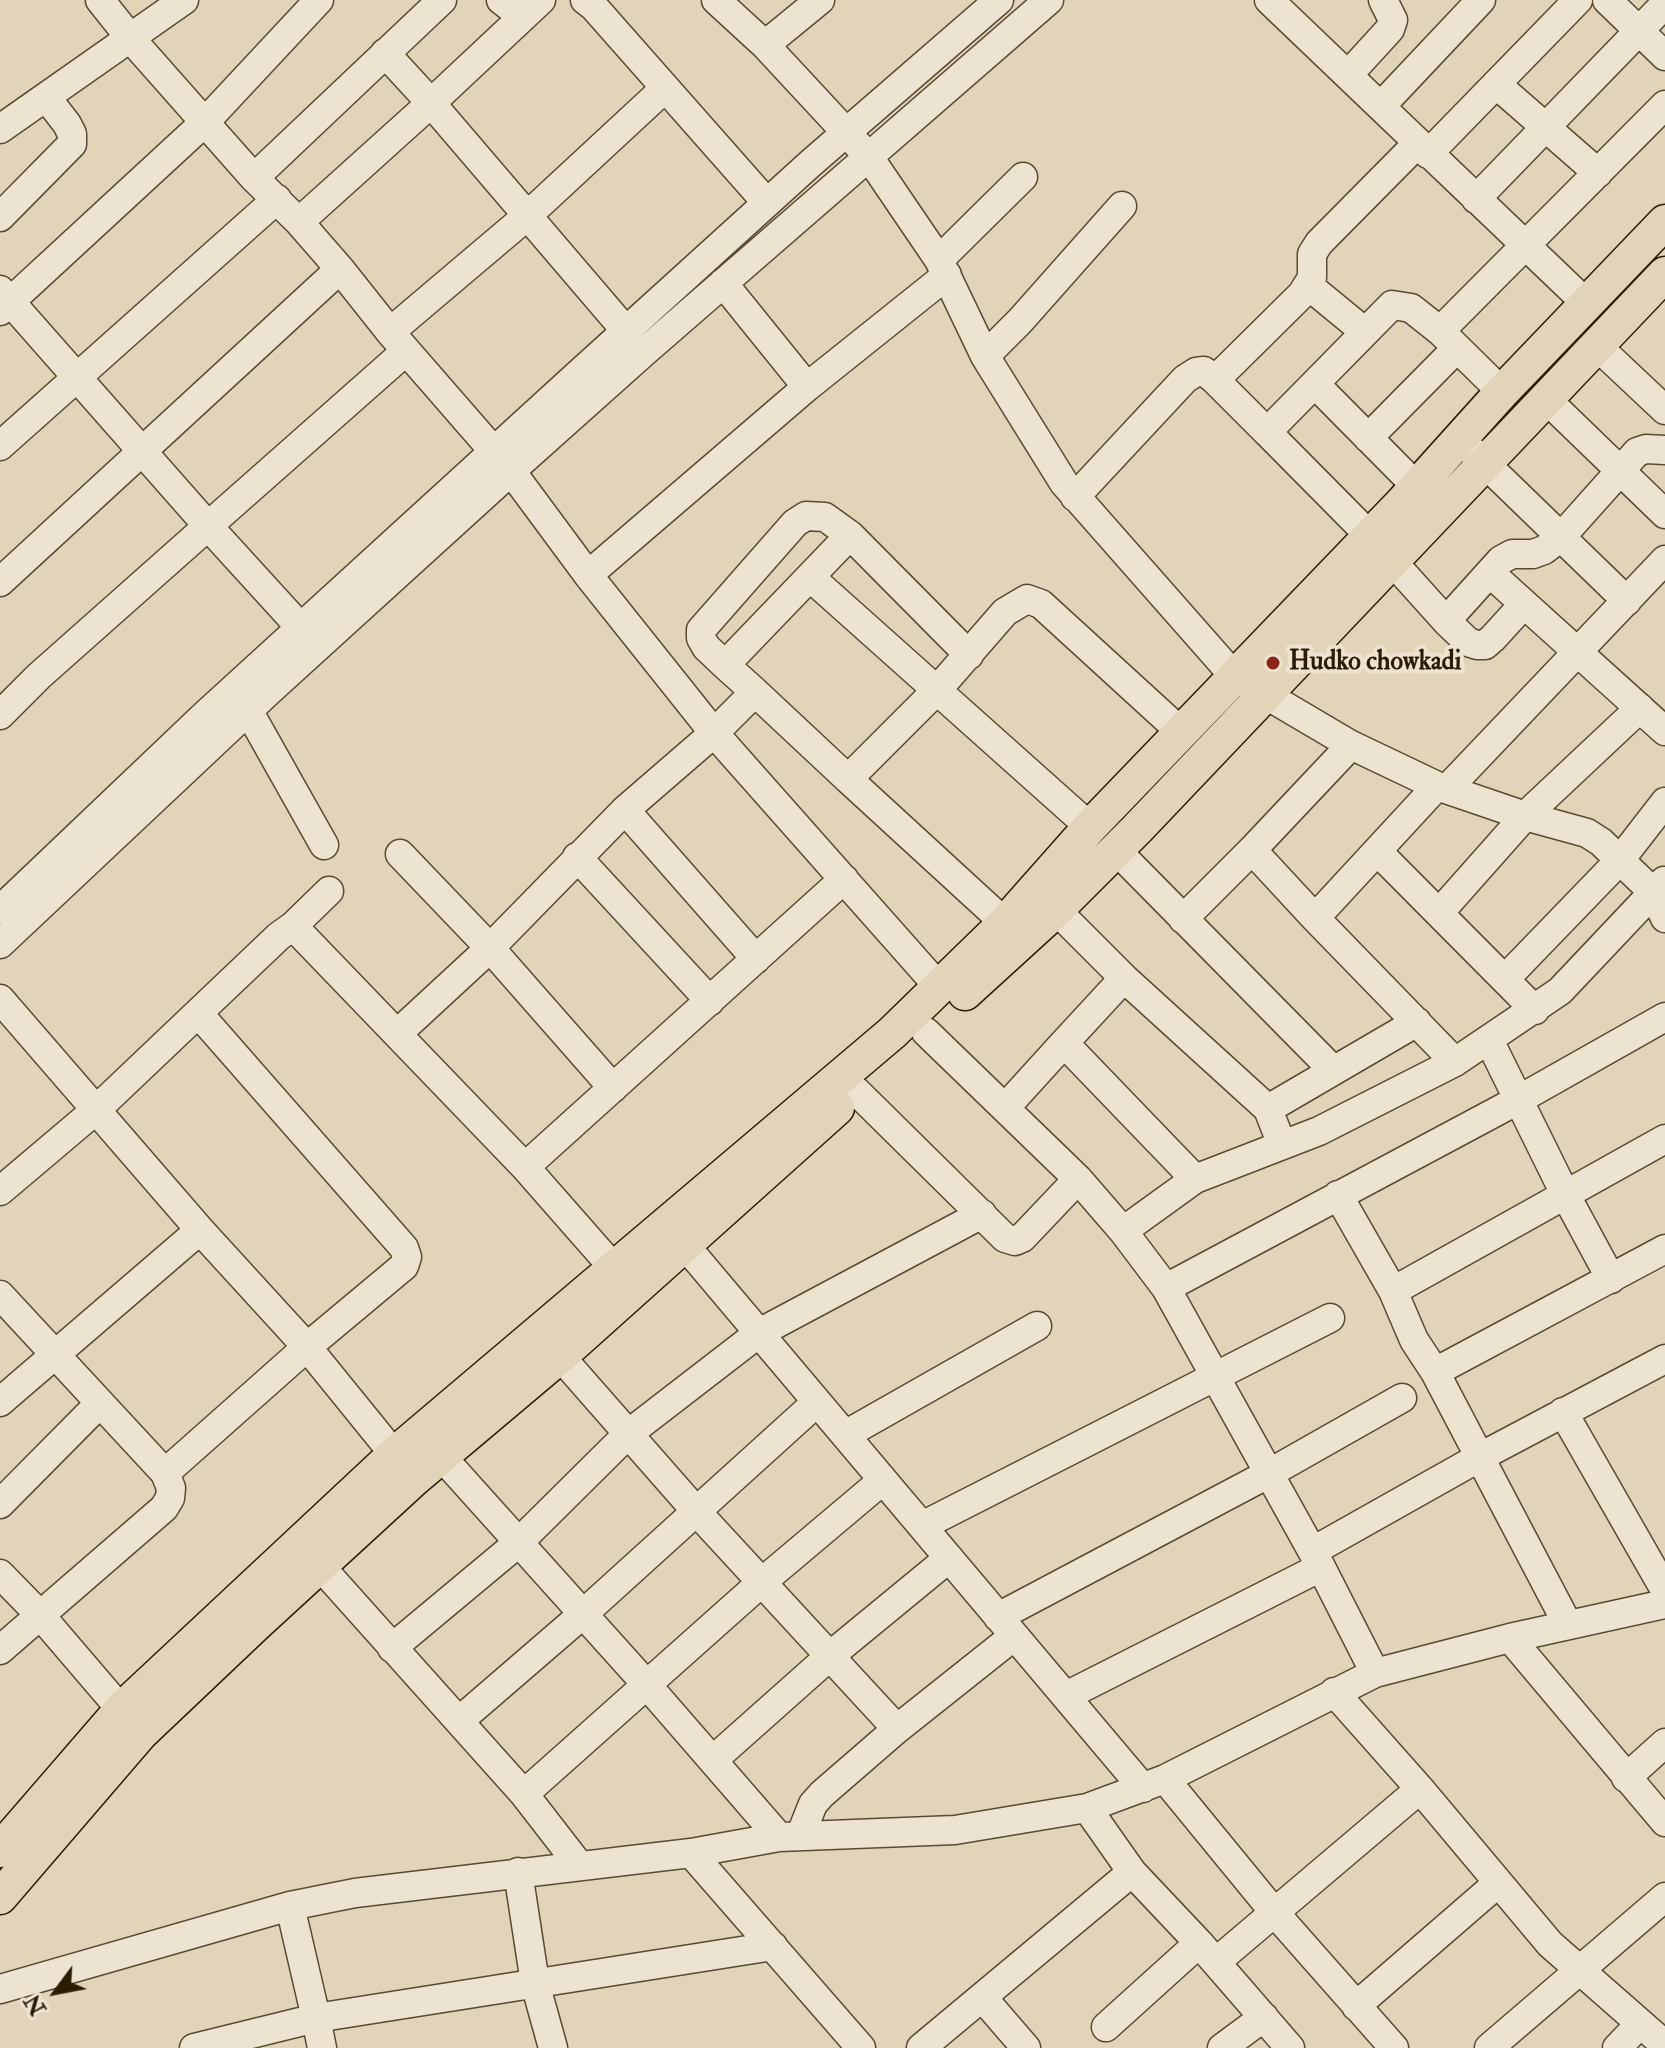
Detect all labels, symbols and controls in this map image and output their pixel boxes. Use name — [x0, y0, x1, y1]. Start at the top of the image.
place label: Hudko chowkadi — [1289, 647, 1461, 679]
marker: Hudko chowkadi — [1264, 654, 1282, 672]
north arrow — [16, 1952, 96, 2032]
text: N — [19, 1989, 53, 2020]

